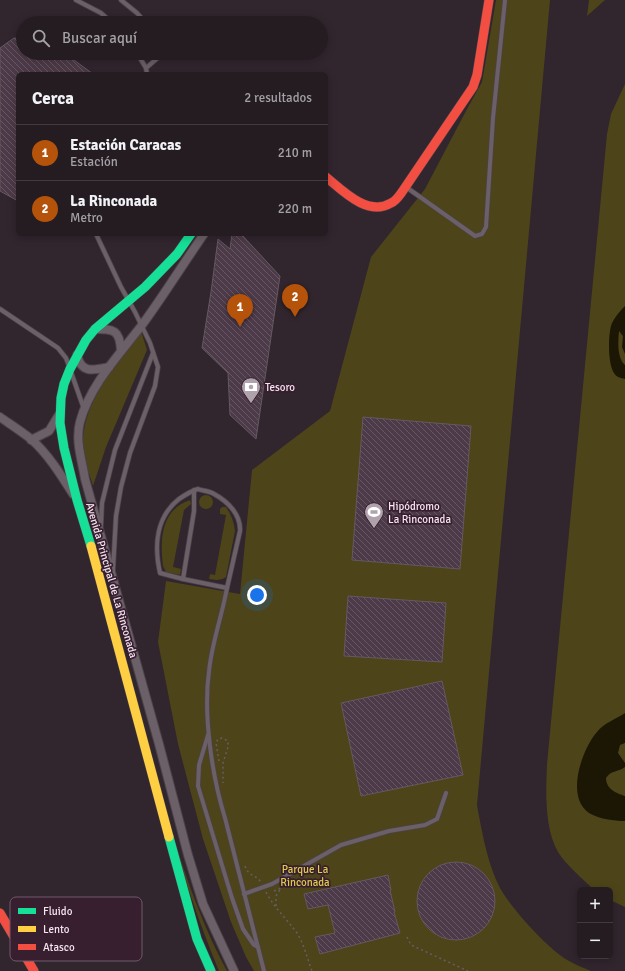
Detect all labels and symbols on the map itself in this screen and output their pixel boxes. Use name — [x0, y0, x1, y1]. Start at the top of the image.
pin: 2 — [282, 284, 308, 317]
pin: 1 — [227, 294, 253, 327]
bank icon: Tesoro — [240, 376, 262, 404]
place label: Tesoro — [265, 381, 295, 394]
place label: Hipódromo La Rinconada — [388, 500, 451, 526]
street label: Avenida Principal de La Rinconada — [83, 501, 140, 660]
sports icon: Hipódromo La Rinconada — [363, 501, 385, 529]
your location — [247, 585, 267, 605]
park label: Parque La Rinconada — [280, 863, 330, 889]
legend — [10, 897, 142, 961]
text: Fluido — [43, 905, 73, 918]
text: Lento — [43, 923, 70, 936]
text: Atasco — [43, 941, 75, 954]

